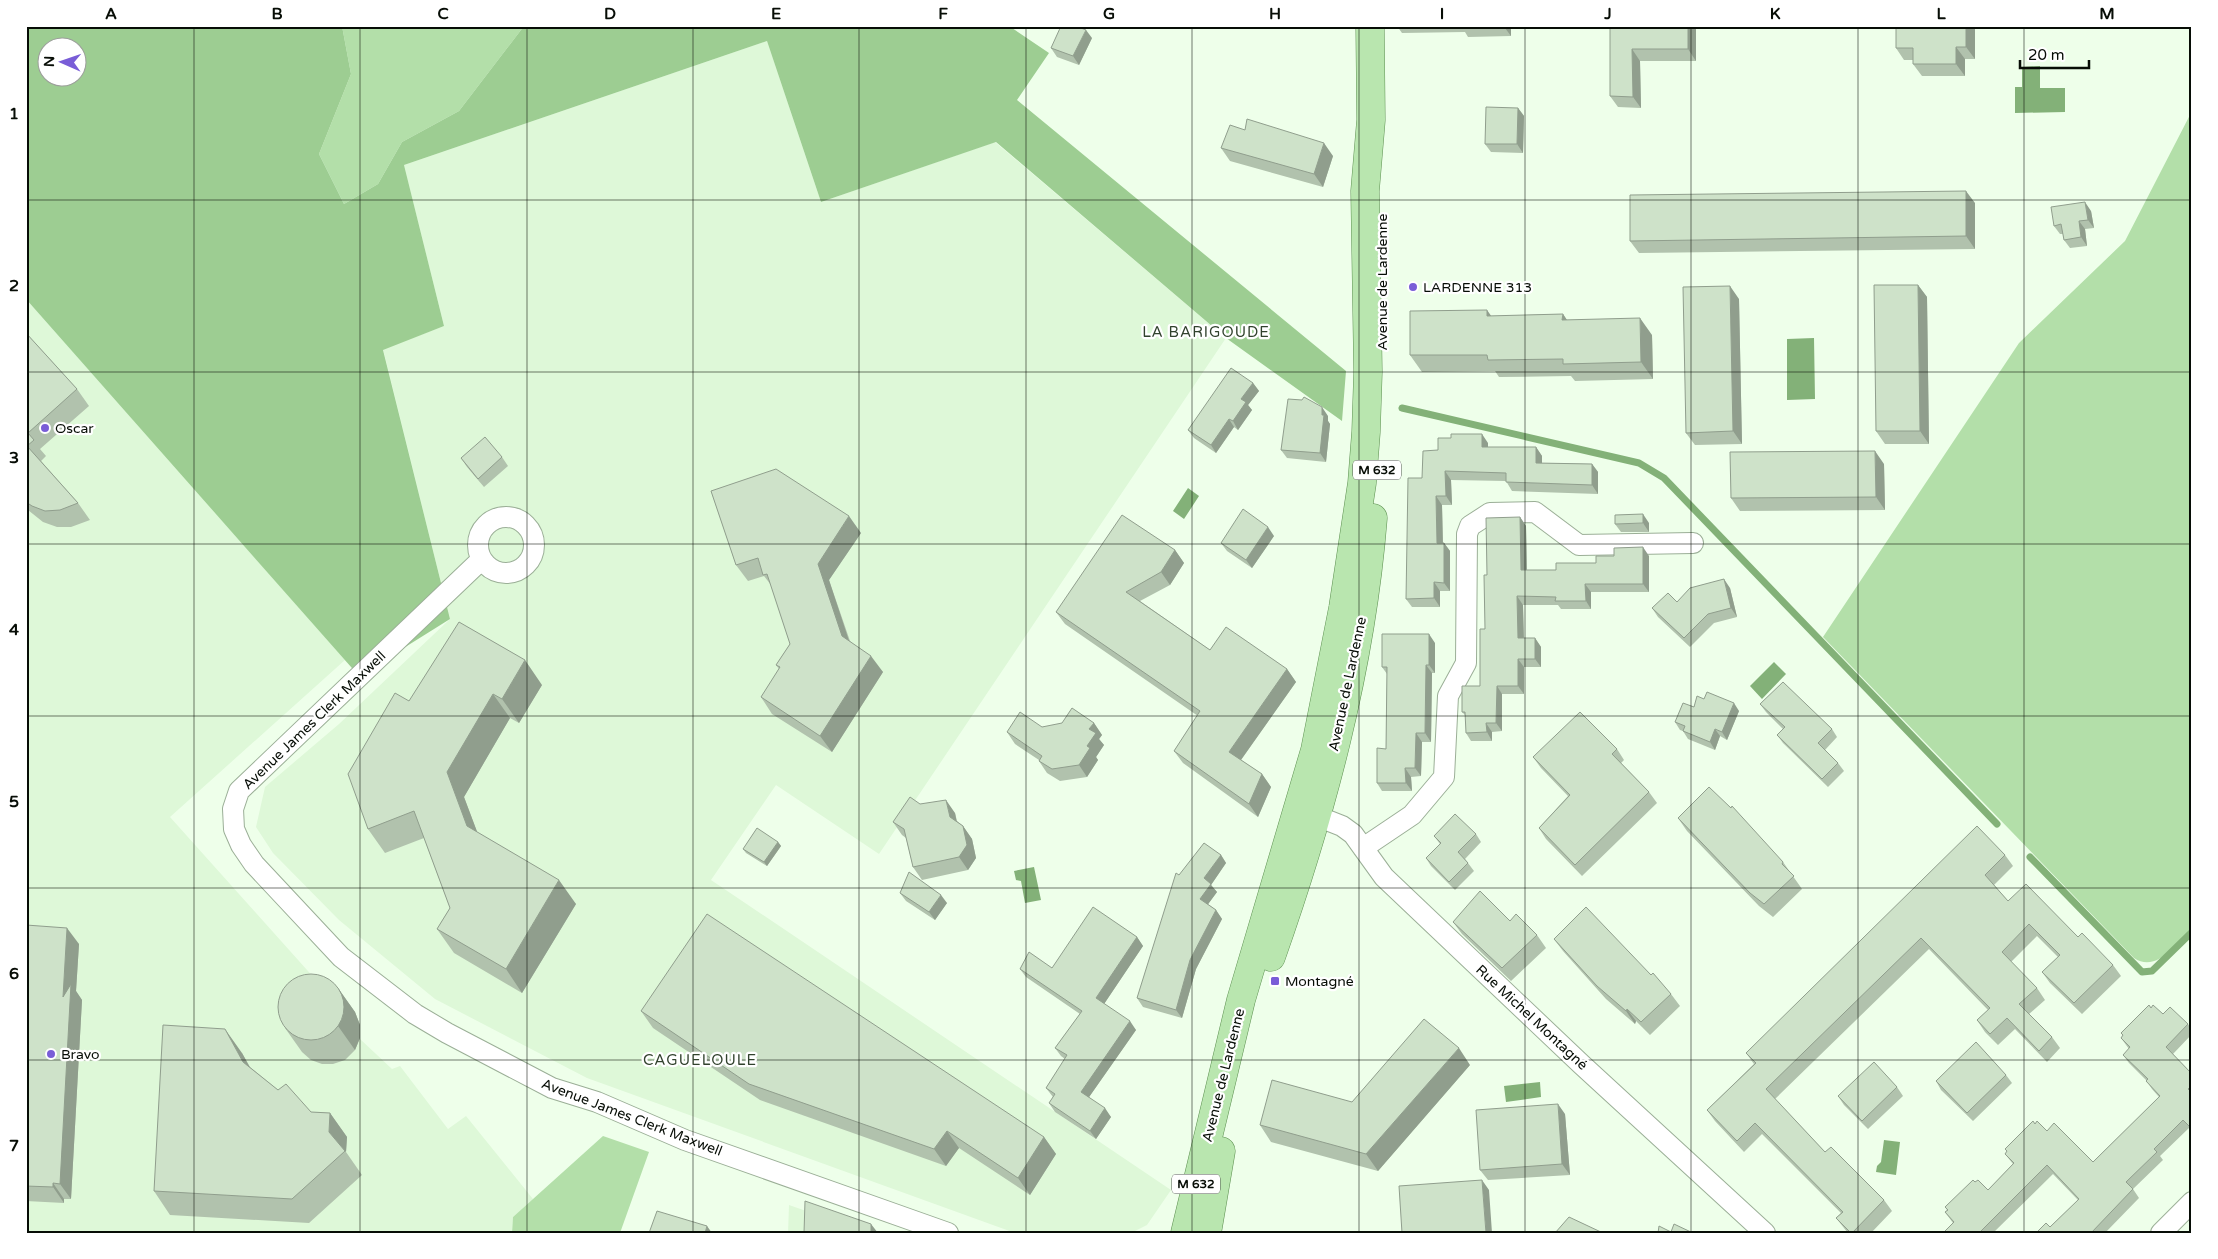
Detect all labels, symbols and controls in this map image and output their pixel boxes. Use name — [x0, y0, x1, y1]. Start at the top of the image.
text: A — [105, 4, 117, 24]
text: B — [271, 4, 283, 24]
text: C — [437, 4, 449, 24]
text: D — [604, 4, 616, 24]
text: E — [771, 4, 781, 24]
text: F — [938, 4, 948, 24]
text: G — [1103, 4, 1115, 24]
text: H — [1269, 4, 1281, 24]
text: I — [1440, 4, 1444, 24]
text: J — [1603, 4, 1612, 24]
text: K — [1770, 4, 1781, 24]
text: L — [1936, 4, 1946, 24]
text: M — [2099, 4, 2115, 24]
north arrow — [38, 38, 88, 88]
scale bar — [2020, 38, 2089, 70]
text: 20 m — [2028, 46, 2065, 64]
text: N — [41, 56, 58, 67]
text: 1 — [9, 104, 19, 124]
street label: Avenue de Lardenne — [1374, 213, 1391, 350]
text: 2 — [9, 276, 19, 296]
place label: LARDENNE 313 — [1423, 279, 1532, 296]
marker: LARDENNE 313 — [1407, 281, 1419, 293]
district label: LA BARIGOUDE — [1142, 323, 1270, 341]
place label: Oscar — [55, 420, 94, 437]
marker: Oscar — [39, 422, 51, 434]
text: 3 — [9, 448, 19, 468]
road number: M 632 — [1353, 460, 1401, 480]
street label: Avenue de Lardenne — [1325, 615, 1370, 753]
text: 4 — [9, 620, 19, 640]
street label: Avenue James Clerk Maxwell — [239, 648, 389, 793]
text: 5 — [9, 792, 19, 812]
street label: Rue Michel Montagné — [1472, 961, 1591, 1074]
text: 6 — [9, 964, 19, 984]
place label: Montagné — [1285, 973, 1354, 990]
marker: Montagné — [1269, 975, 1281, 987]
street label: Avenue de Lardenne — [1199, 1007, 1248, 1144]
place label: Bravo — [61, 1046, 100, 1063]
marker: Bravo — [45, 1048, 57, 1060]
district label: CAGUELOULE — [643, 1051, 757, 1069]
street label: Avenue James Clerk Maxwell — [539, 1075, 725, 1160]
text: 7 — [9, 1136, 19, 1156]
road number: M 632 — [1172, 1174, 1220, 1194]

